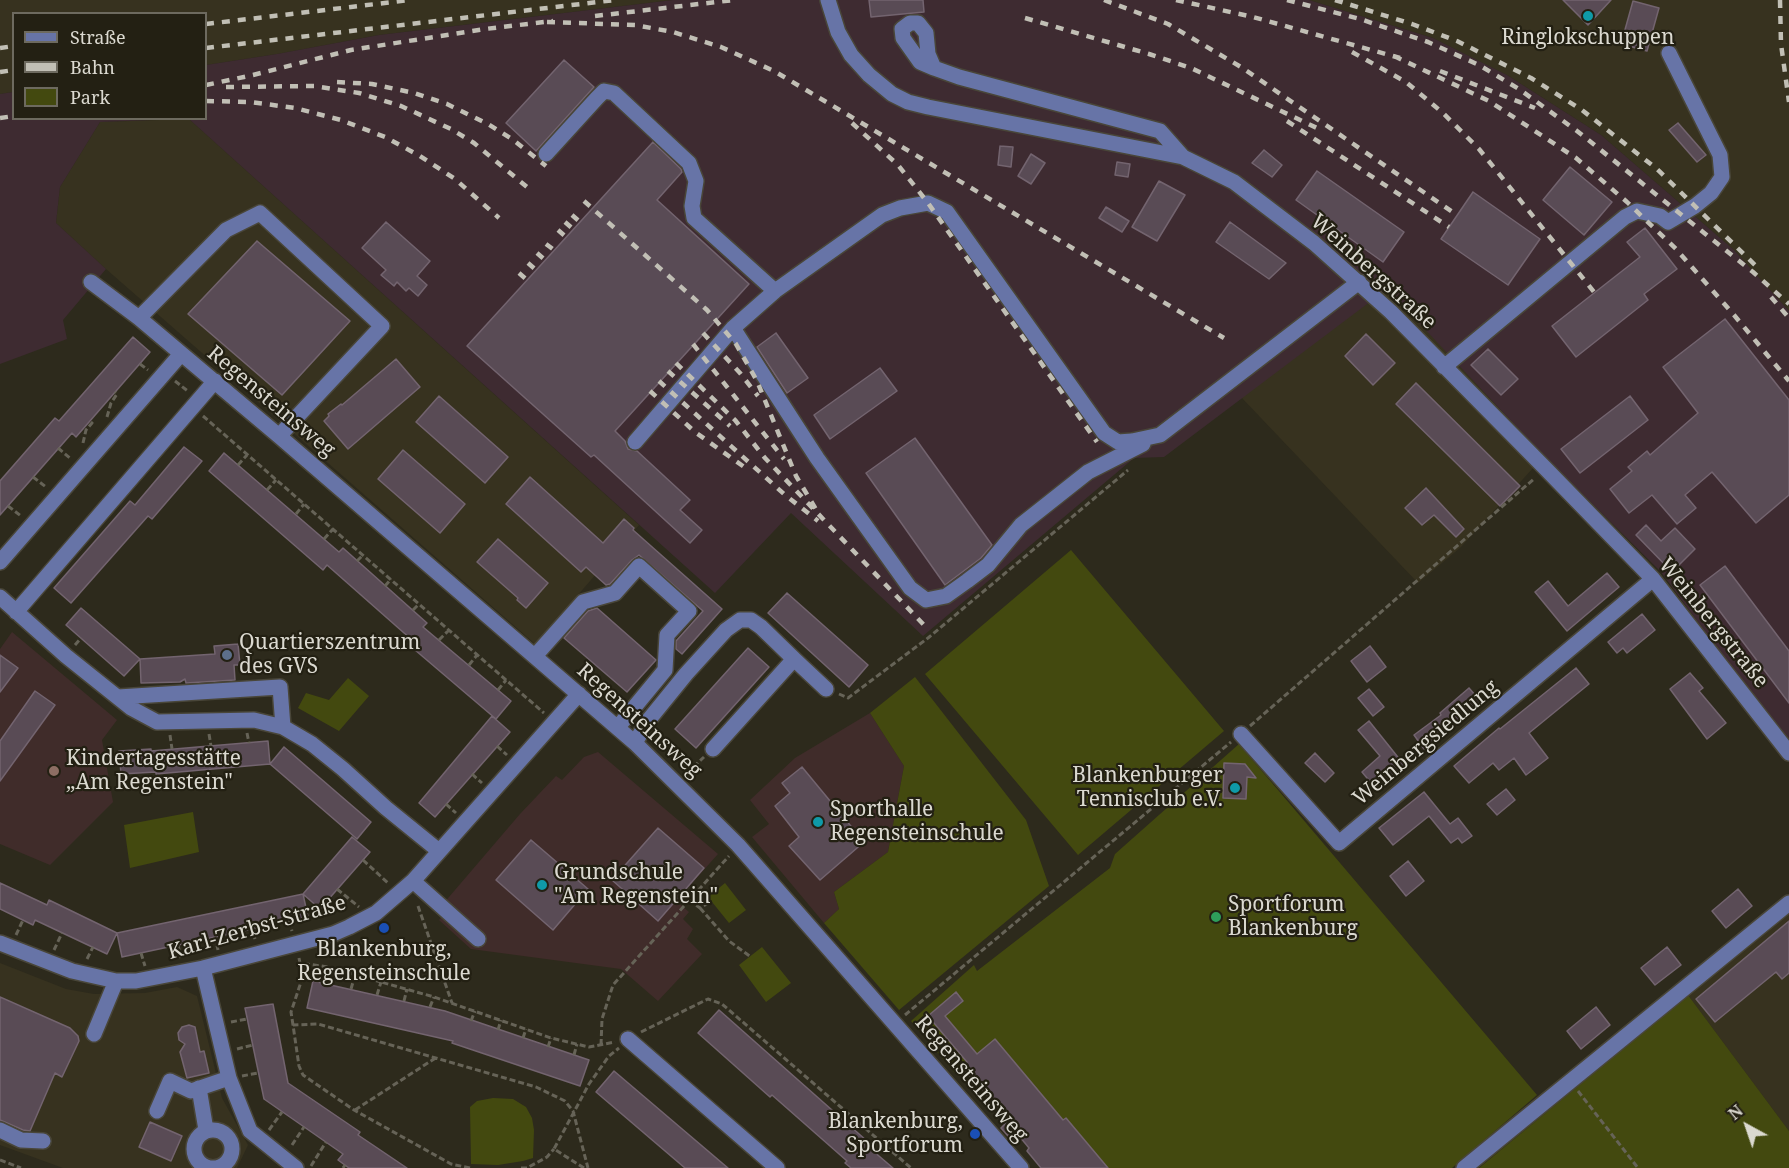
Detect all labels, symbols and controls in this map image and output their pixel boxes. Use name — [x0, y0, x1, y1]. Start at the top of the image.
marker: Ringlokschuppen — [1581, 9, 1595, 23]
legend — [12, 12, 207, 120]
text: Straße — [70, 25, 126, 49]
place label: Ringlokschuppen — [1501, 25, 1675, 51]
text: Bahn — [70, 55, 115, 79]
text: Park — [70, 85, 110, 109]
street label: Weinbergstraße — [1305, 209, 1441, 335]
street label: Regensteinsweg — [202, 341, 340, 463]
street label: Weinbergstraße — [1653, 553, 1773, 693]
place label: Quartierszentrum des GVS — [239, 630, 420, 680]
marker: Quartierszentrum des GVS — [220, 648, 234, 662]
street label: Regensteinsweg — [571, 658, 707, 784]
street label: Weinbergsiedlung — [1348, 675, 1504, 811]
place label: Kindertagesstätte „Am Regenstein" — [66, 746, 241, 796]
place label: Blankenburger Tennisclub e.V. — [1072, 763, 1223, 813]
marker: Kindertagesstätte „Am Regenstein" — [47, 764, 61, 778]
marker: Blankenburger Tennisclub e.V. — [1228, 781, 1242, 795]
place label: Sporthalle Regensteinschule — [830, 797, 1004, 847]
marker: Sporthalle Regensteinschule — [811, 815, 825, 829]
place label: Grundschule "Am Regenstein" — [554, 860, 718, 910]
marker: Grundschule "Am Regenstein" — [535, 878, 549, 892]
street label: Karl-Zerbst-Straße — [165, 891, 349, 965]
place label: Sportforum Blankenburg — [1228, 892, 1358, 942]
marker: Sportforum Blankenburg — [1209, 910, 1223, 924]
marker: Blankenburg, Regensteinschule — [377, 921, 391, 935]
place label: Blankenburg, Regensteinschule — [297, 937, 471, 987]
street label: Regensteinsweg — [909, 1011, 1033, 1147]
north arrow — [1717, 1096, 1777, 1156]
text: N — [1724, 1100, 1747, 1125]
place label: Blankenburg, Sportforum — [828, 1109, 963, 1159]
marker: Blankenburg, Sportforum — [968, 1127, 982, 1141]

